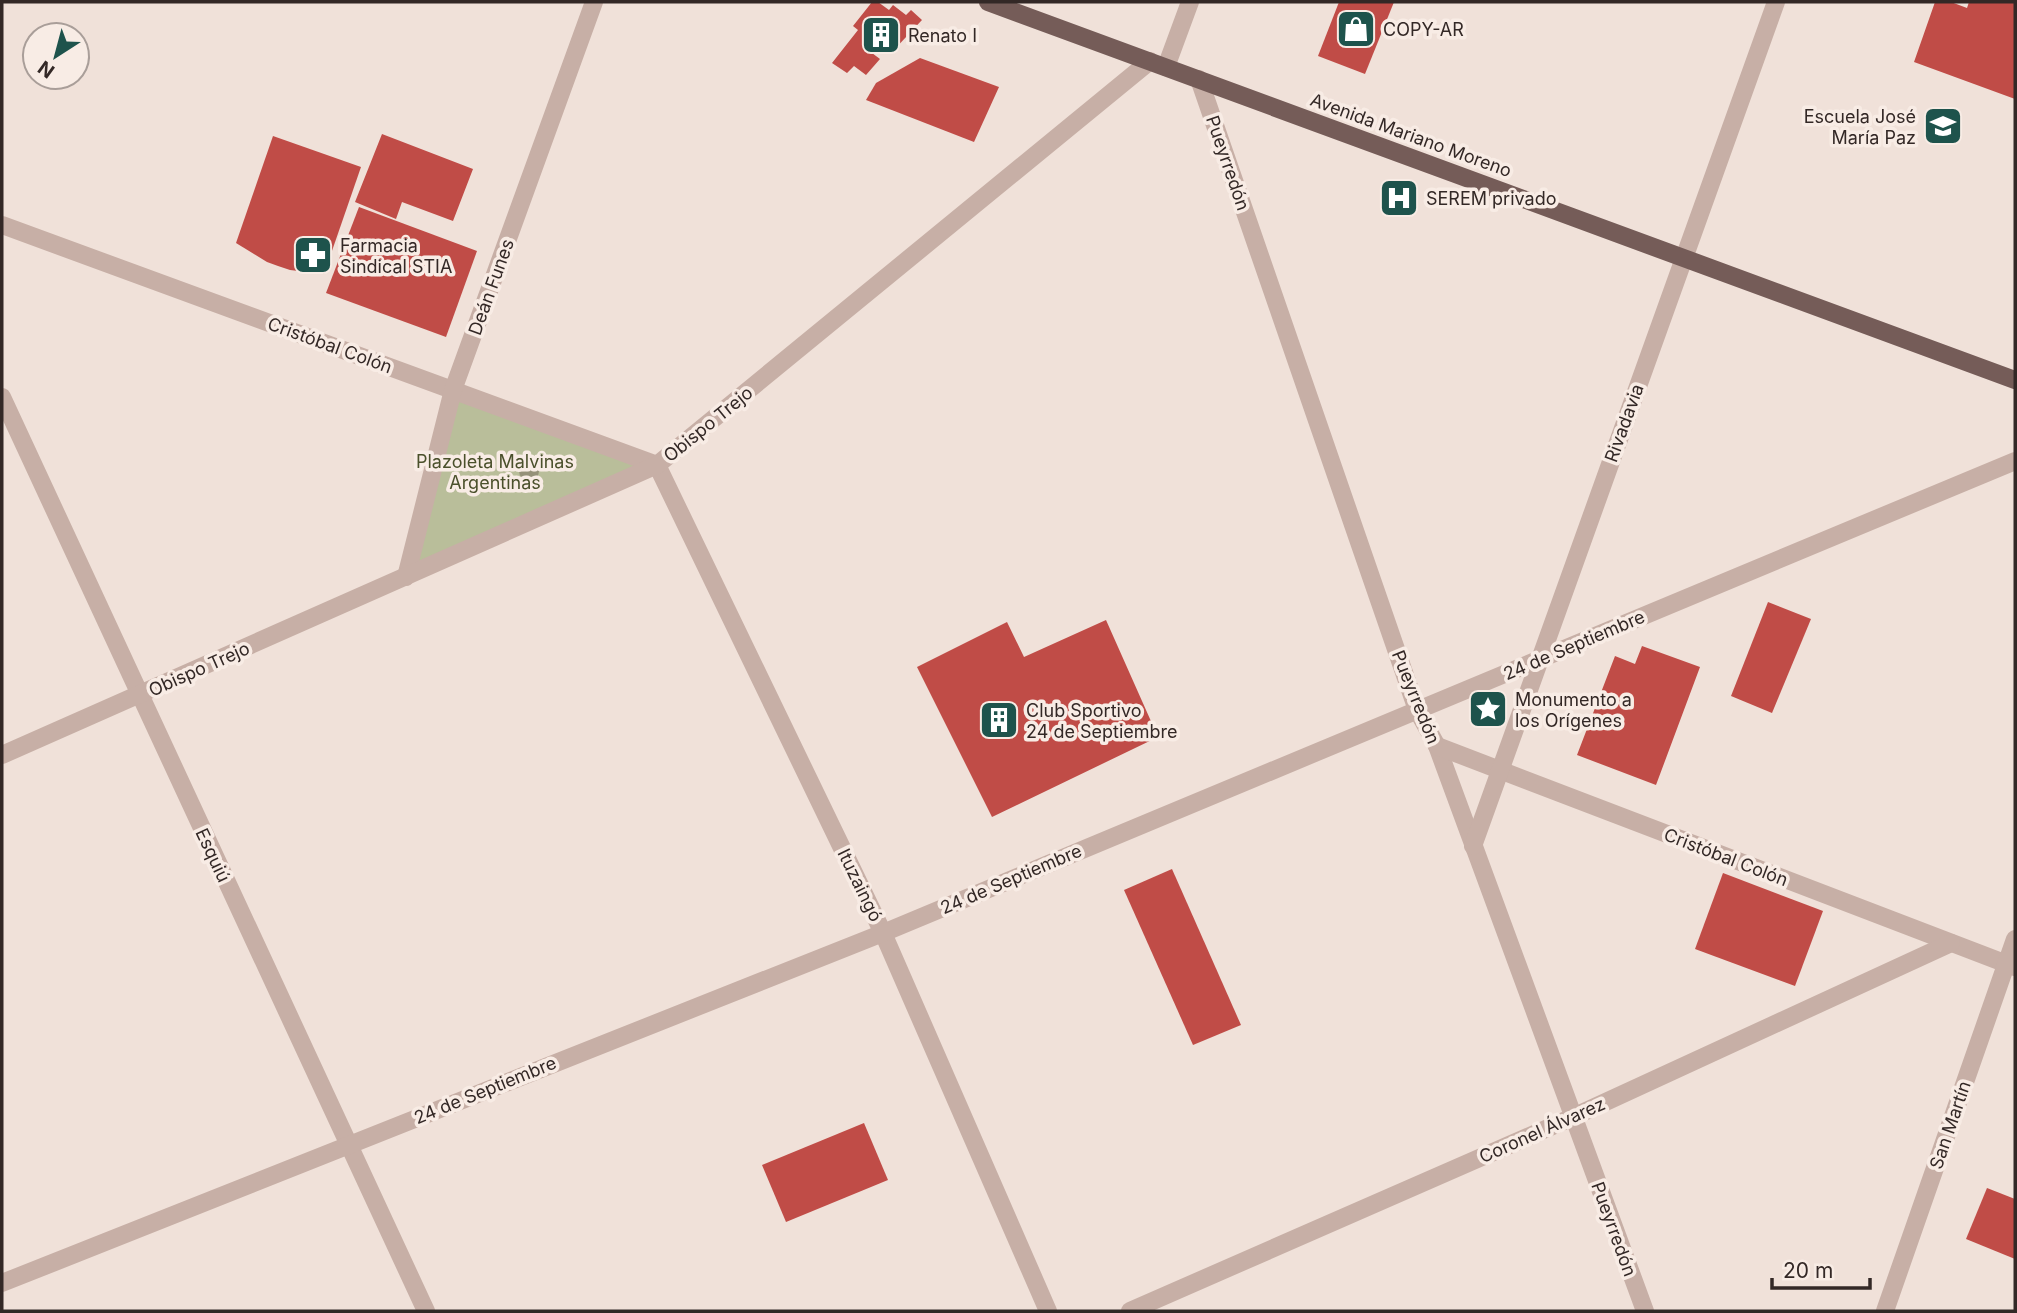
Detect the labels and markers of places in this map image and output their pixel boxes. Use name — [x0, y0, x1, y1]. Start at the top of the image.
shop icon: COPY-AR — [1335, 8, 1377, 50]
building icon: Renato I — [860, 14, 902, 56]
place label: COPY-AR — [1383, 19, 1464, 40]
place label: Renato I — [908, 25, 977, 46]
school or university icon: Escuela José María Paz — [1922, 105, 1964, 147]
place label: Escuela José María Paz — [1804, 106, 1916, 148]
hospital icon: SEREM privado — [1378, 177, 1420, 219]
place label: SEREM privado — [1426, 188, 1556, 209]
pharmacy icon: Farmacia Sindical STIA — [292, 234, 334, 276]
place label: Farmacia Sindical STIA — [340, 235, 452, 277]
place icon: Monumento a los Orígenes — [1467, 688, 1509, 730]
place label: Monumento a los Orígenes — [1515, 689, 1632, 731]
building icon: Club Sportivo 24 de Septiembre — [978, 699, 1020, 741]
place label: Club Sportivo 24 de Septiembre — [1026, 700, 1178, 742]

